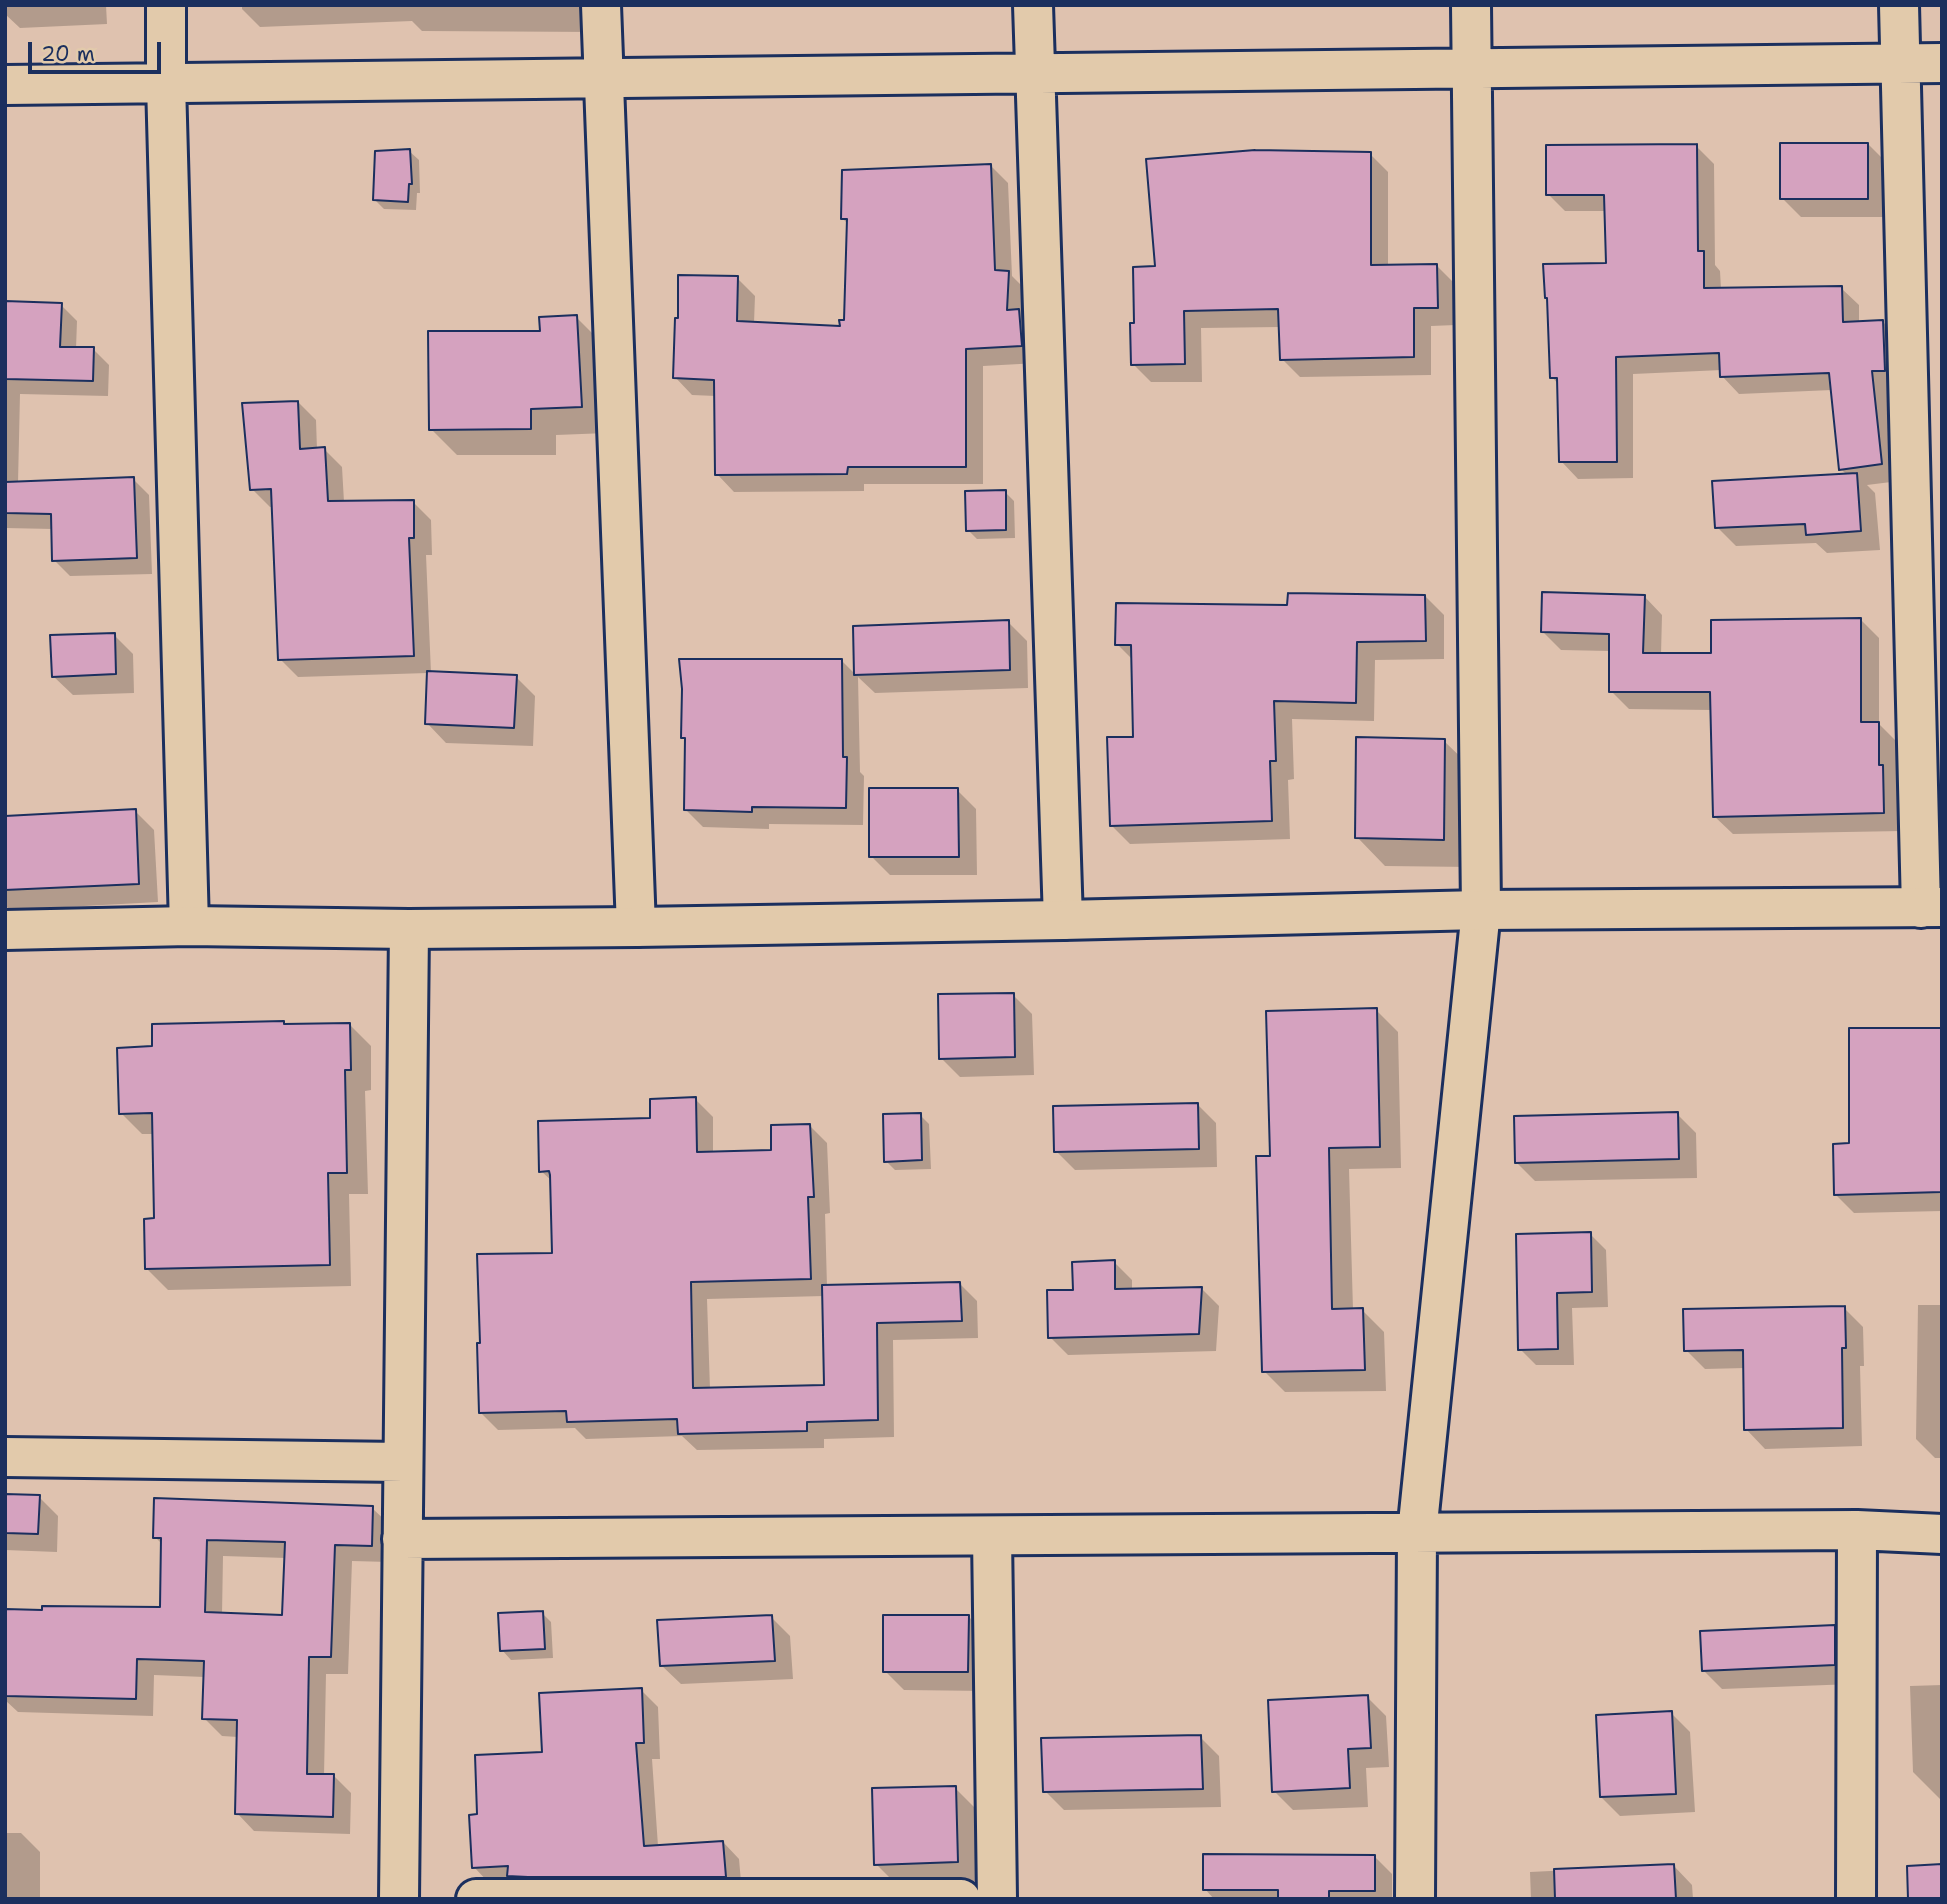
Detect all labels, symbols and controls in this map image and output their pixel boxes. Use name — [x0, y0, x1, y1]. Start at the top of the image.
scale bar — [32, 28, 164, 72]
text: 20 m — [41, 40, 95, 68]

